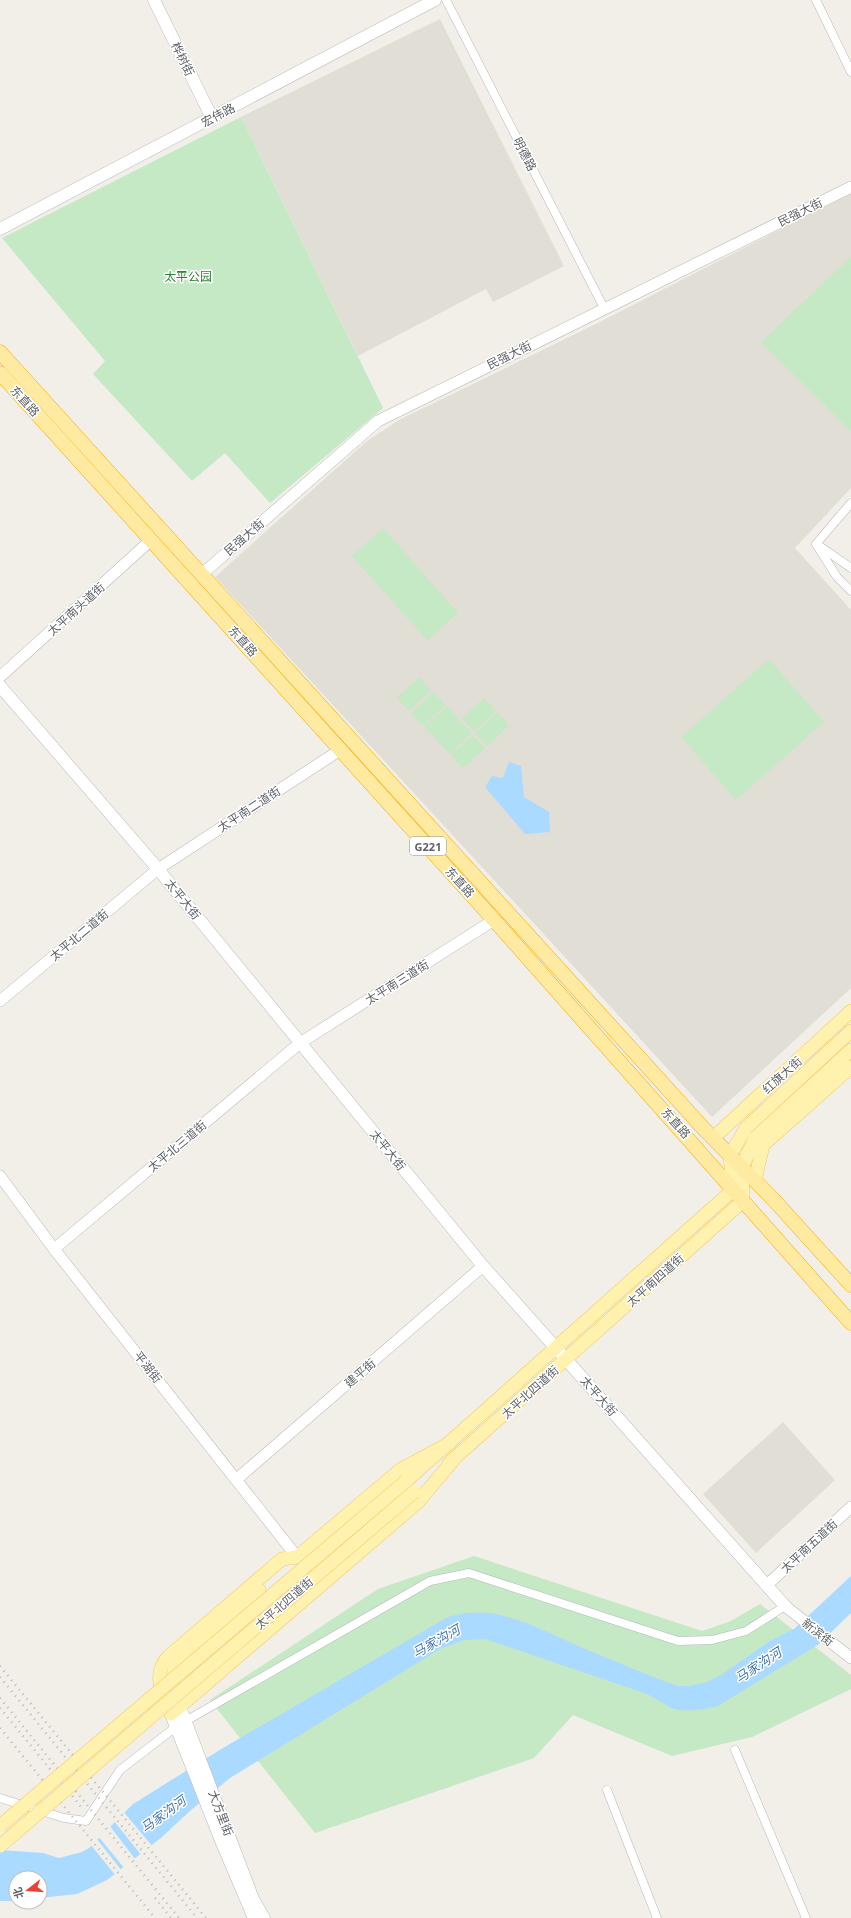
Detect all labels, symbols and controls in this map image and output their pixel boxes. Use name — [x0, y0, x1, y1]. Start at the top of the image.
street label: 桦树街 — [167, 39, 199, 79]
street label: 宏伟路 — [198, 99, 238, 131]
street label: 明德路 — [509, 134, 541, 174]
street label: 民强大街 — [775, 194, 825, 230]
park label: 太平公园 — [164, 268, 212, 285]
street label: 民强大街 — [484, 337, 534, 373]
street label: 东直路 — [7, 382, 43, 420]
street label: 民强大街 — [220, 515, 268, 559]
street label: 太平南头道街 — [44, 579, 108, 639]
street label: 东直路 — [225, 622, 261, 660]
street label: 太平南二道街 — [214, 782, 284, 836]
road number: G221 — [410, 837, 446, 855]
street label: 东直路 — [442, 863, 478, 901]
street label: 太平大街 — [161, 875, 205, 923]
street label: 太平北二道街 — [46, 905, 112, 965]
street label: 太平南三道街 — [362, 956, 432, 1008]
street label: 红旗大街 — [758, 1053, 806, 1097]
street label: 东直路 — [658, 1104, 694, 1142]
street label: 太平北三道街 — [144, 1116, 210, 1176]
street label: 太平大街 — [366, 1126, 410, 1174]
street label: 太平南四道街 — [623, 1250, 687, 1310]
street label: 平湖街 — [130, 1348, 166, 1386]
street label: 建平街 — [341, 1355, 379, 1391]
street label: 太平北四道街 — [498, 1362, 562, 1422]
street label: 太平大街 — [577, 1372, 621, 1420]
street label: 太平南五道街 — [777, 1515, 841, 1577]
street label: 太平北四道街 — [251, 1573, 317, 1633]
street label: 新滨街 — [799, 1614, 837, 1650]
water label: 马家沟河 — [409, 1619, 466, 1661]
water label: 马家沟河 — [731, 1642, 787, 1687]
street label: 大方里街 — [204, 1788, 238, 1838]
water label: 马家沟河 — [137, 1790, 192, 1837]
north arrow — [8, 1870, 48, 1910]
text: 北 — [9, 1886, 27, 1901]

